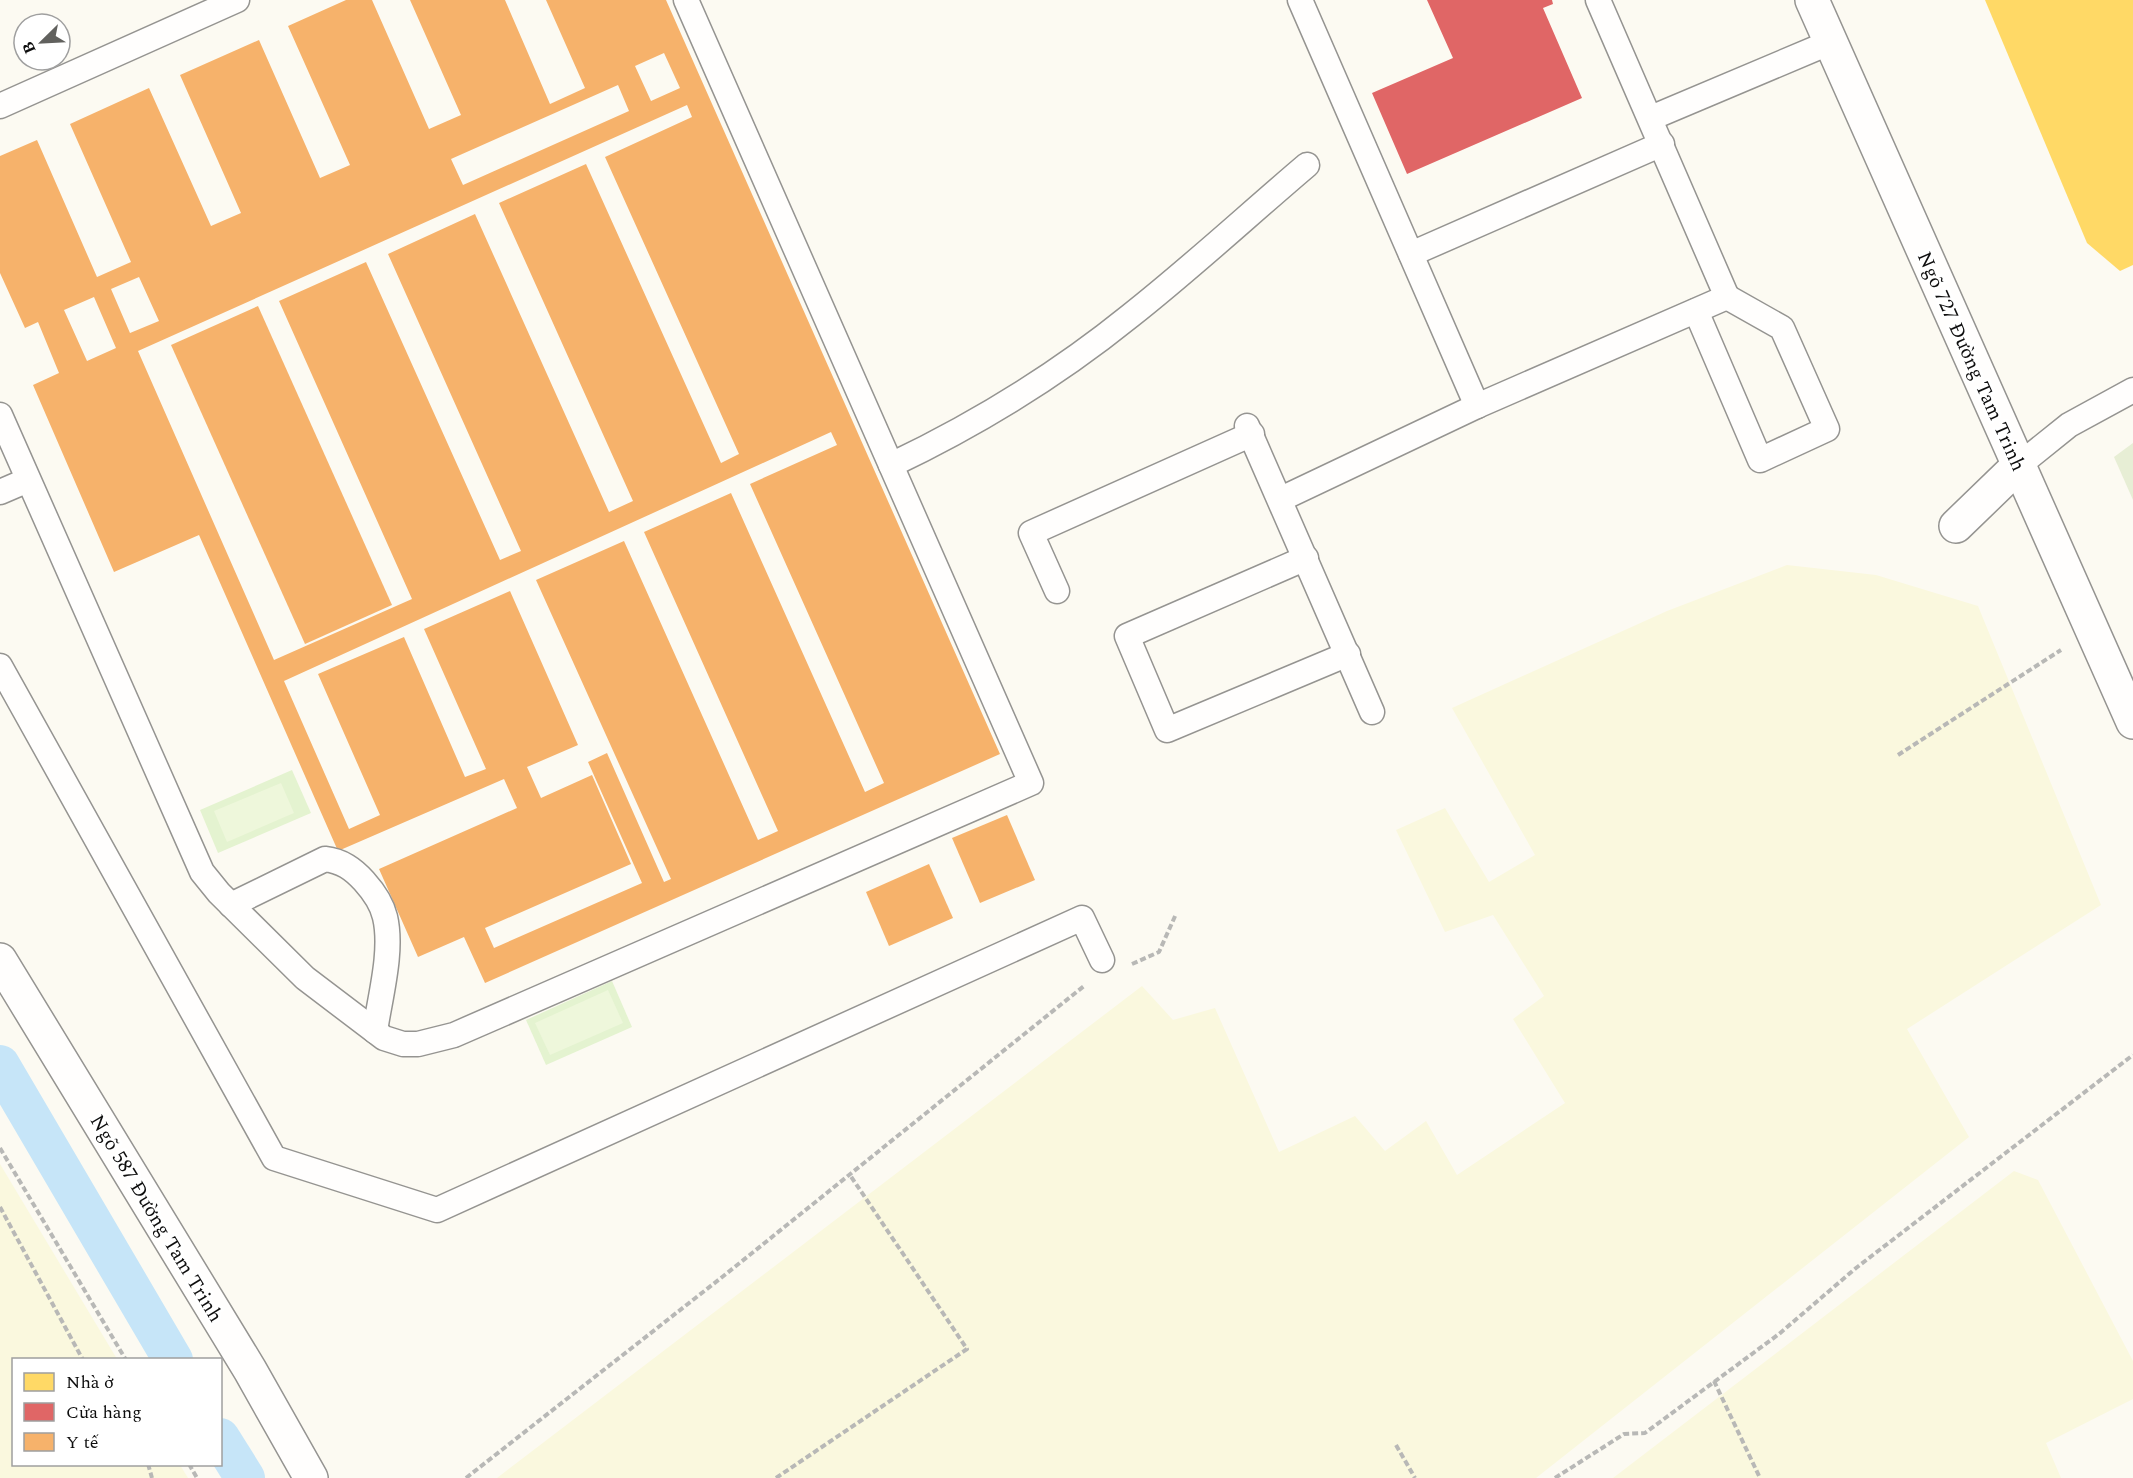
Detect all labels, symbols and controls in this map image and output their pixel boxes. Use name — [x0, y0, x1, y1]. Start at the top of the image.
north arrow — [12, 12, 72, 72]
text: B — [16, 38, 42, 58]
street label: Ngõ 727 Đường Tam Trinh — [1909, 247, 2033, 476]
street label: Ngõ 587 Đường Tam Trinh — [82, 1109, 230, 1328]
legend — [12, 1358, 222, 1466]
text: Nhà ở — [66, 1369, 114, 1396]
text: Cửa hàng — [66, 1399, 142, 1426]
text: Y tế — [66, 1429, 99, 1456]

